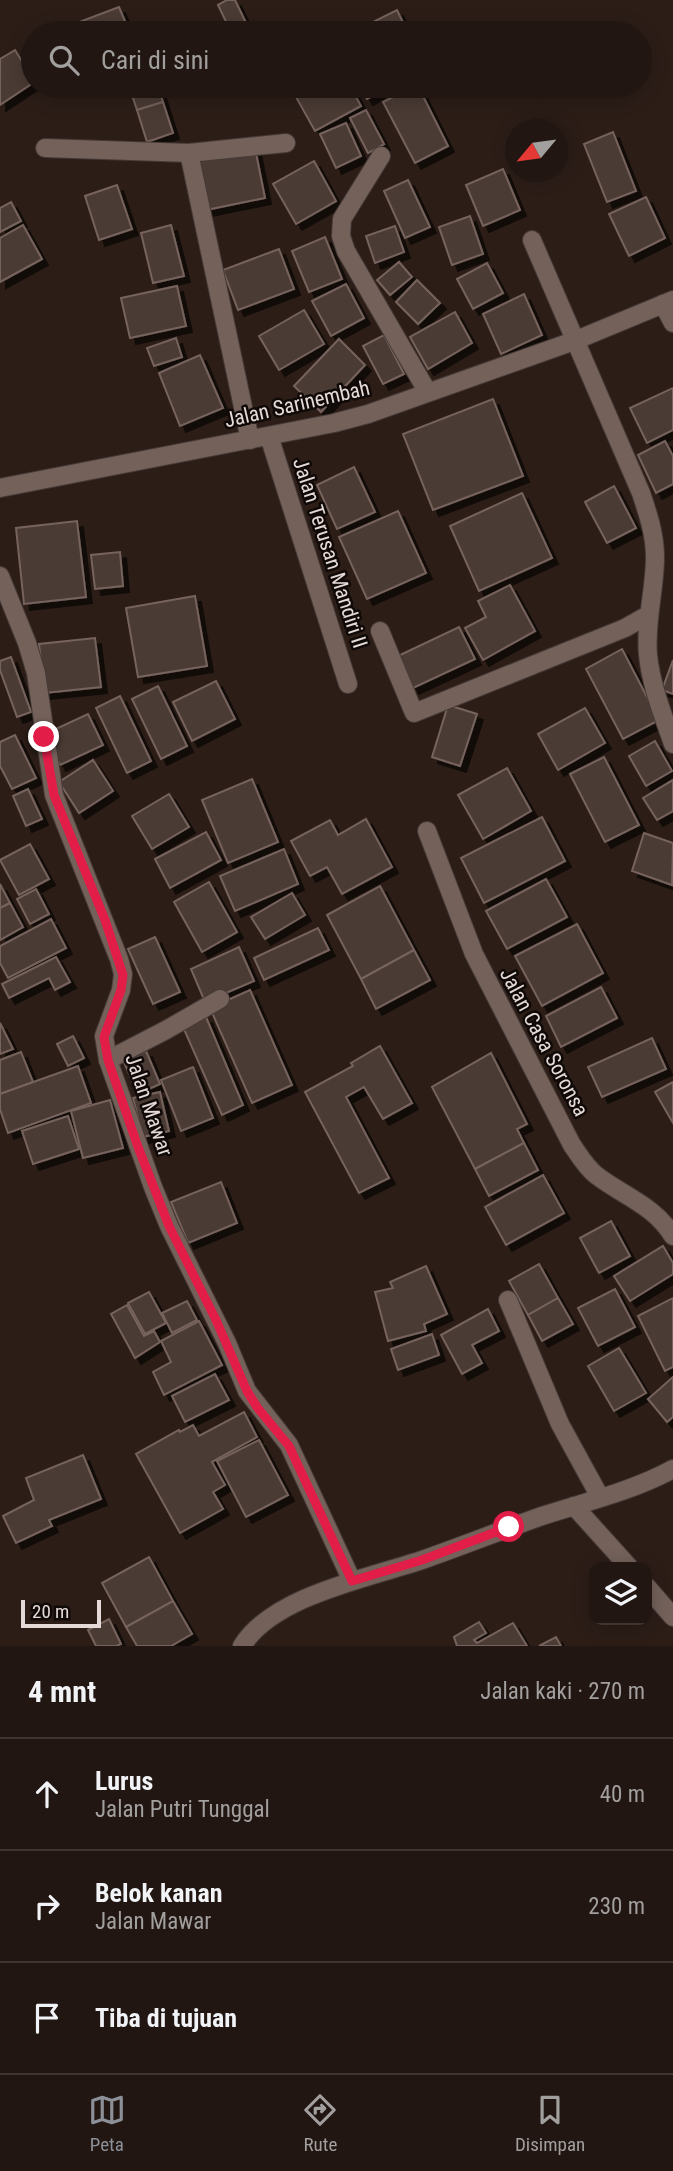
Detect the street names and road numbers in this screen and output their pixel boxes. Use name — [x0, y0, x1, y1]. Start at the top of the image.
street label: Jalan Sarinembah — [222, 376, 372, 432]
street label: Jalan Terusan Mandiri II — [288, 455, 372, 651]
street label: Jalan Casa Soronsa — [495, 964, 593, 1120]
street label: Jalan Mawar — [120, 1051, 178, 1159]

